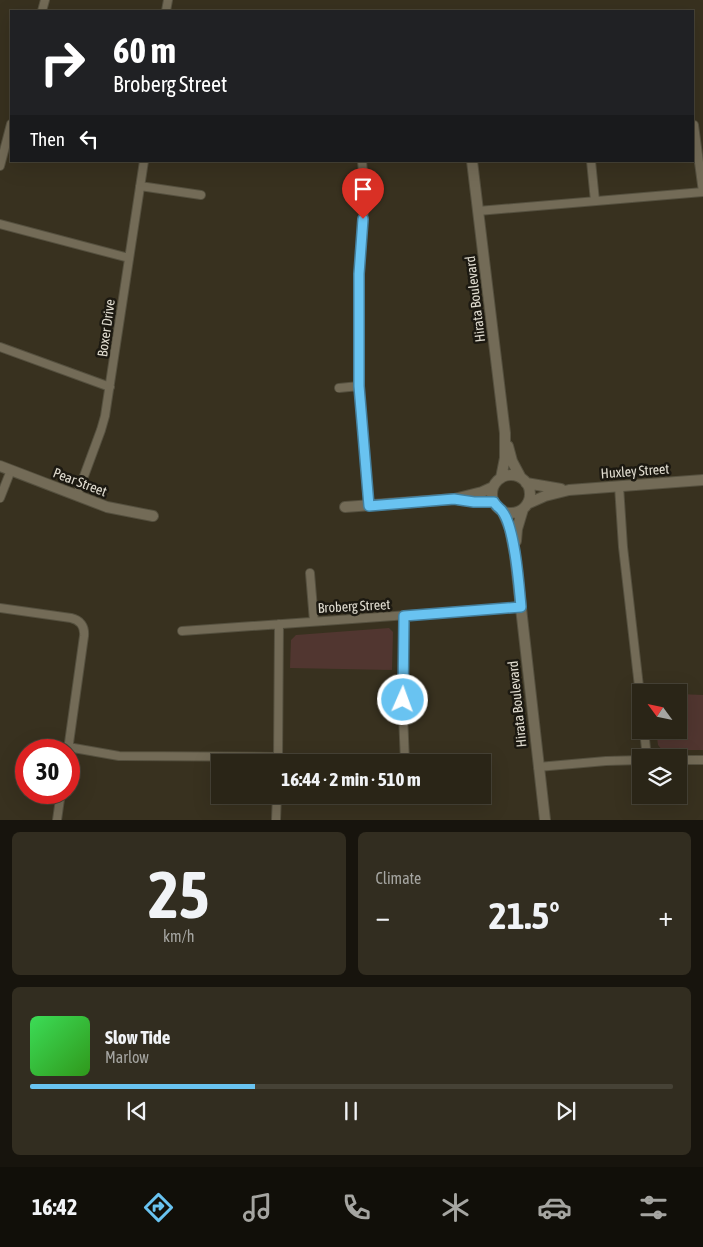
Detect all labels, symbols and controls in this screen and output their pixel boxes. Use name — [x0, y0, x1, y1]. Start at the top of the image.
icon: right — [30, 30, 95, 95]
text: 60 m — [113, 30, 176, 70]
text: Broberg Street — [113, 71, 227, 97]
icon: left — [75, 125, 103, 153]
text: Then — [30, 128, 65, 150]
pin — [342, 168, 384, 219]
icon: arrive — [349, 175, 377, 203]
street label: Hirata Boulevard — [462, 255, 488, 343]
street label: Boxer Drive — [94, 298, 118, 358]
street label: Huxley Street — [600, 461, 670, 481]
street label: Pear Street — [51, 464, 109, 500]
street label: Broberg Street — [317, 596, 391, 616]
street label: Hirata Boulevard — [505, 660, 529, 748]
position arrow — [376, 673, 428, 725]
north arrow — [632, 684, 688, 739]
map controls — [632, 684, 687, 804]
speed limit sign: 30 — [15, 739, 80, 804]
button: layers — [632, 749, 687, 804]
text: 16:44 · 2 min · 510 m — [281, 768, 421, 790]
text: 25 — [148, 857, 209, 932]
text: Climate — [376, 869, 421, 887]
text: 21.5° — [489, 894, 560, 937]
text: − — [376, 900, 390, 932]
text: + — [658, 900, 673, 932]
text: km/h — [163, 927, 195, 945]
text: Slow Tide — [105, 1026, 170, 1048]
text: Marlow — [105, 1048, 149, 1066]
icon: previous — [123, 1097, 151, 1125]
icon: pause — [337, 1097, 365, 1125]
icon: next — [552, 1097, 580, 1125]
icon: directions — [141, 1190, 176, 1225]
icon: music — [240, 1190, 275, 1225]
icon: phone — [339, 1190, 374, 1225]
icon: climate — [438, 1190, 473, 1225]
icon: car — [537, 1190, 572, 1225]
icon: filters — [636, 1190, 671, 1225]
text: 16:42 — [32, 1194, 77, 1220]

